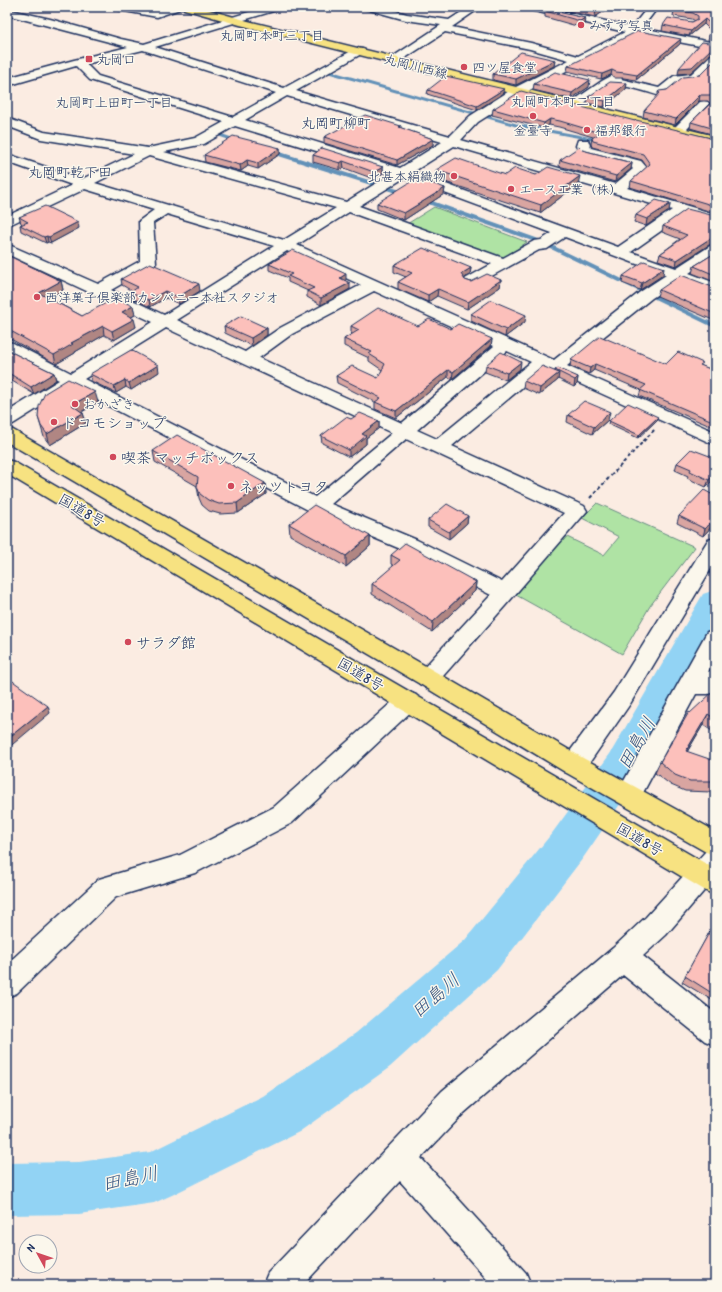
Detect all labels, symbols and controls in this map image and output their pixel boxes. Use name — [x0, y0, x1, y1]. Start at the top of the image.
place label: みすず写真 — [589, 16, 653, 34]
marker: みすず写真 — [576, 20, 586, 30]
district label: 丸岡町本町三丁目 — [220, 26, 324, 44]
street label: 丸岡川西線 — [382, 49, 451, 83]
place label: 丸岡口 — [97, 50, 136, 68]
marker: 丸岡口 — [84, 54, 94, 64]
place label: 四ツ屋食堂 — [472, 58, 537, 76]
marker: 四ツ屋食堂 — [459, 62, 469, 72]
district label: 丸岡町本町二丁目 — [511, 92, 615, 110]
district label: 丸岡町上田町一丁目 — [55, 93, 173, 111]
marker: 金臺寺 — [528, 111, 538, 121]
district label: 丸岡町柳町 — [301, 113, 371, 132]
place label: 金臺寺 — [513, 121, 553, 139]
place label: 福邦銀行 — [595, 121, 647, 139]
marker: 福邦銀行 — [582, 125, 592, 135]
district label: 丸岡町乾下田 — [28, 162, 112, 181]
place label: 北甚本絹織物 — [368, 167, 446, 185]
marker: 北甚本絹織物 — [449, 171, 459, 181]
place label: エース工業（株） — [519, 180, 622, 198]
marker: エース工業（株） — [506, 184, 516, 194]
place label: 西洋菓子倶楽部カンパニー本社スタジオ — [45, 288, 278, 306]
marker: 西洋菓子倶楽部カンパニー本社スタジオ — [32, 292, 42, 302]
place label: おかざき — [83, 395, 135, 413]
marker: おかざき — [70, 399, 80, 409]
place label: ドコモショップ — [62, 412, 166, 433]
marker: ドコモショップ — [49, 417, 59, 427]
place label: 喫茶 マッチボックス — [121, 447, 259, 468]
marker: 喫茶 マッチボックス — [108, 452, 118, 462]
place label: ネッツトヨタ — [239, 476, 328, 497]
marker: ネッツトヨタ — [226, 481, 236, 491]
street label: 国道8号 — [54, 488, 110, 532]
place label: サラダ館 — [136, 632, 196, 653]
marker: サラダ館 — [123, 637, 133, 647]
street label: 国道8号 — [333, 652, 389, 696]
water label: 田島川 — [610, 712, 662, 774]
street label: 国道8号 — [612, 817, 668, 861]
water label: 田島川 — [405, 966, 465, 1024]
water label: 田島川 — [99, 1159, 161, 1197]
north arrow — [18, 1234, 58, 1274]
text: N — [23, 1241, 38, 1254]

